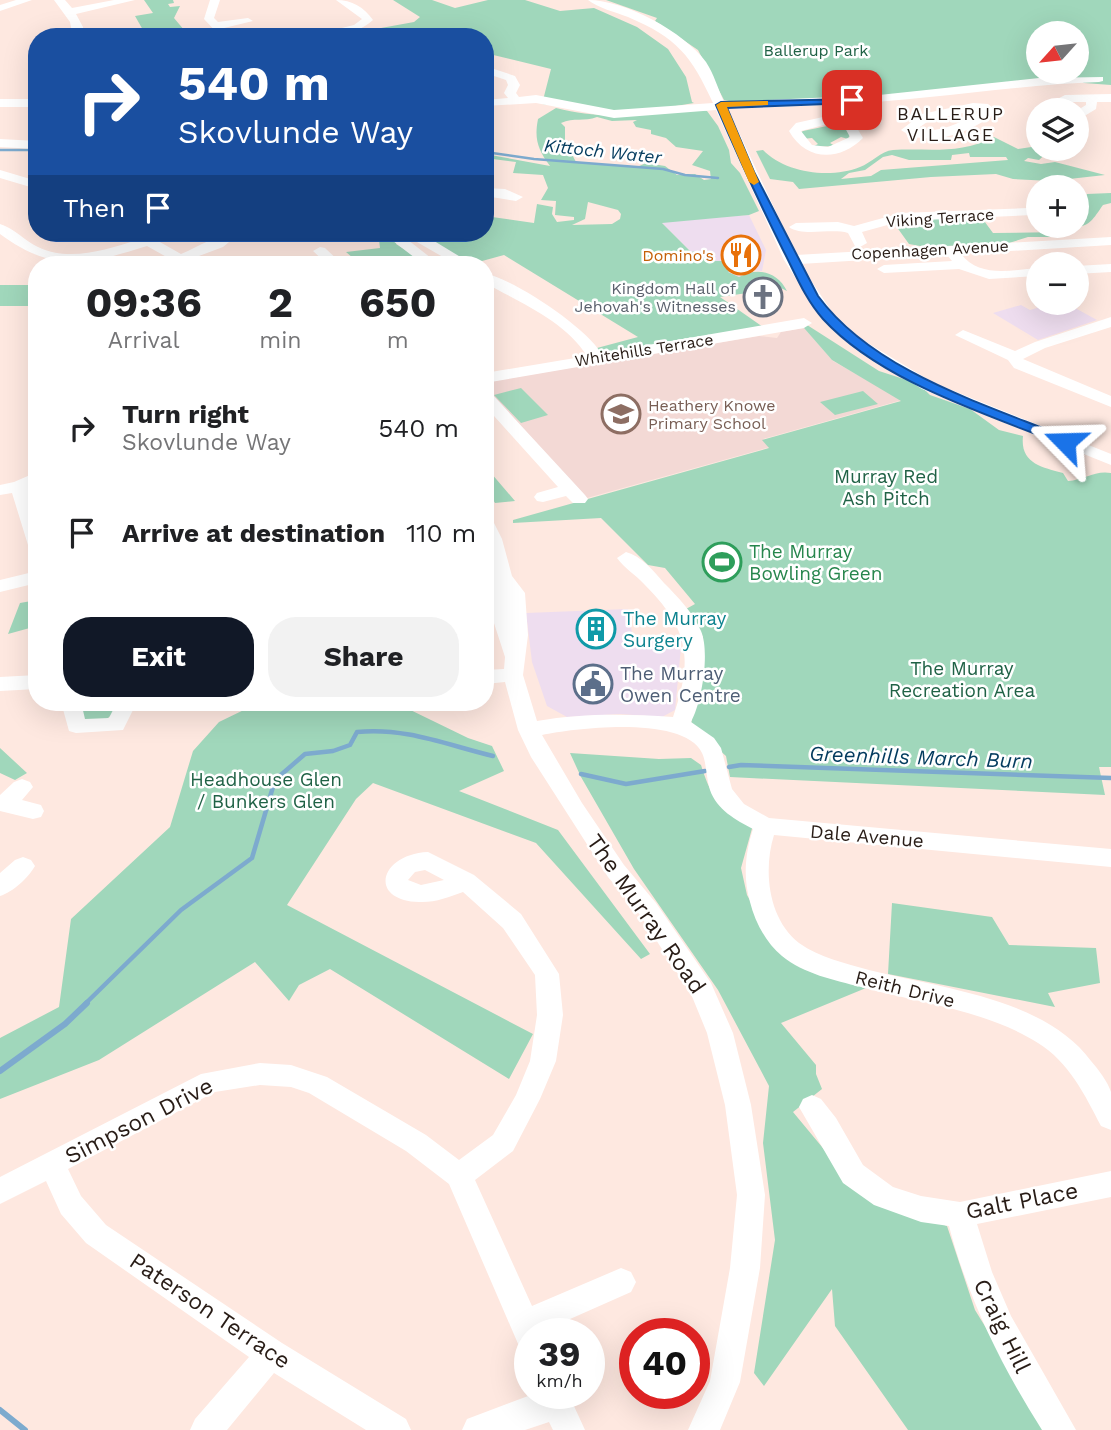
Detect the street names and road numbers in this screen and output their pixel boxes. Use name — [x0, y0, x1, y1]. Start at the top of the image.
street label: Viking Terrace — [885, 205, 995, 231]
street label: Copenhagen Avenue — [851, 236, 1009, 264]
street label: Whitehills Terrace — [573, 330, 715, 370]
street label: Dale Avenue — [809, 820, 925, 852]
street label: The Murray Road — [581, 829, 711, 999]
street label: Reith Drive — [853, 966, 957, 1012]
street label: Simpson Drive — [61, 1072, 217, 1170]
street label: Galt Place — [963, 1177, 1081, 1225]
street label: Paterson Terrace — [125, 1247, 295, 1375]
street label: Craig Hill — [968, 1275, 1036, 1377]

